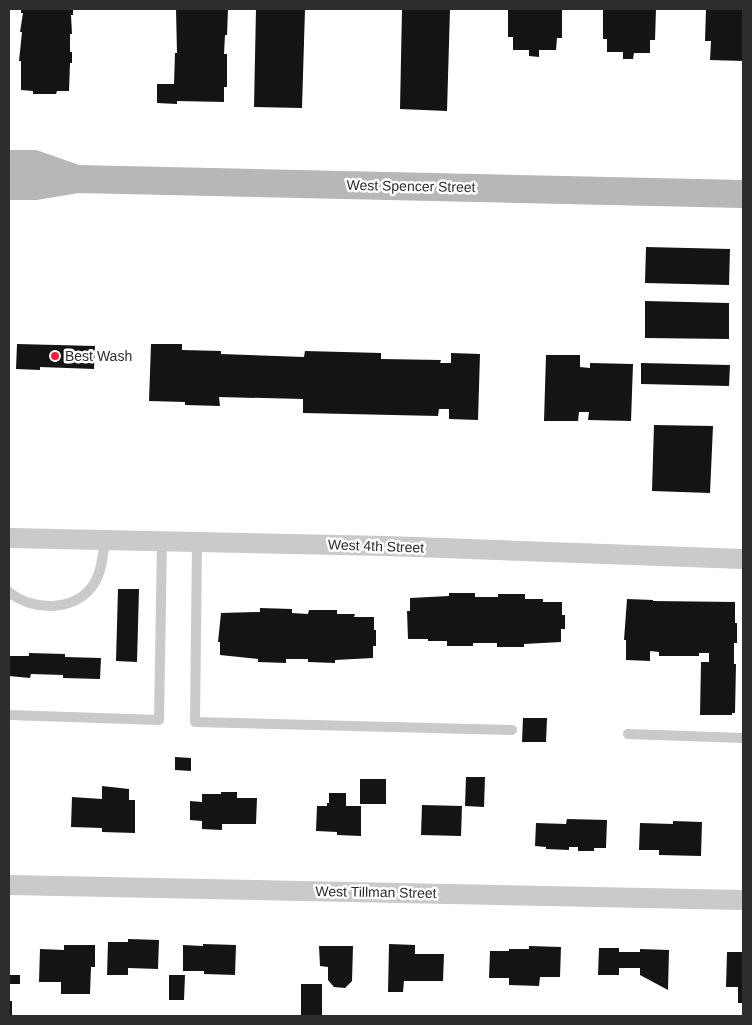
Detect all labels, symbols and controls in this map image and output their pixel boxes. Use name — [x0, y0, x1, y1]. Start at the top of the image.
street label: West Spencer Street — [346, 177, 476, 195]
place label: Best Wash — [65, 348, 132, 364]
marker: Best Wash — [49, 350, 61, 362]
street label: West 4th Street — [328, 536, 424, 556]
street label: West Tillman Street — [315, 883, 437, 901]

